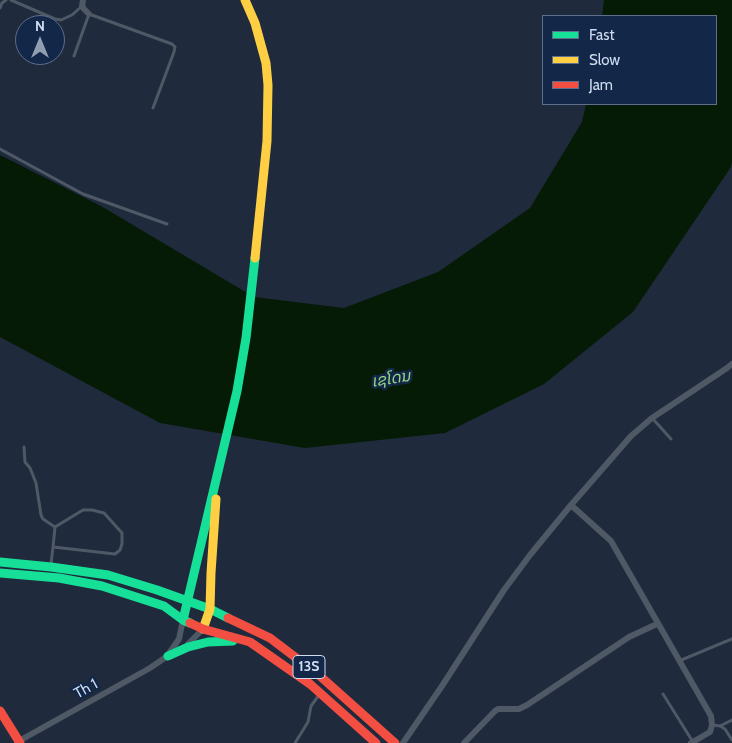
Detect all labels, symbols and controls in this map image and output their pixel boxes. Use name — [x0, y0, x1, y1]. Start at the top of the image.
north arrow — [15, 15, 65, 65]
legend — [542, 15, 717, 105]
text: N — [35, 17, 45, 35]
text: Fast — [589, 26, 614, 44]
text: Slow — [589, 51, 620, 69]
text: Jam — [589, 76, 613, 94]
water label: ເຊໂດນ — [370, 366, 412, 392]
road number: 13S — [293, 656, 325, 679]
street label: Th 1 — [71, 675, 101, 703]

